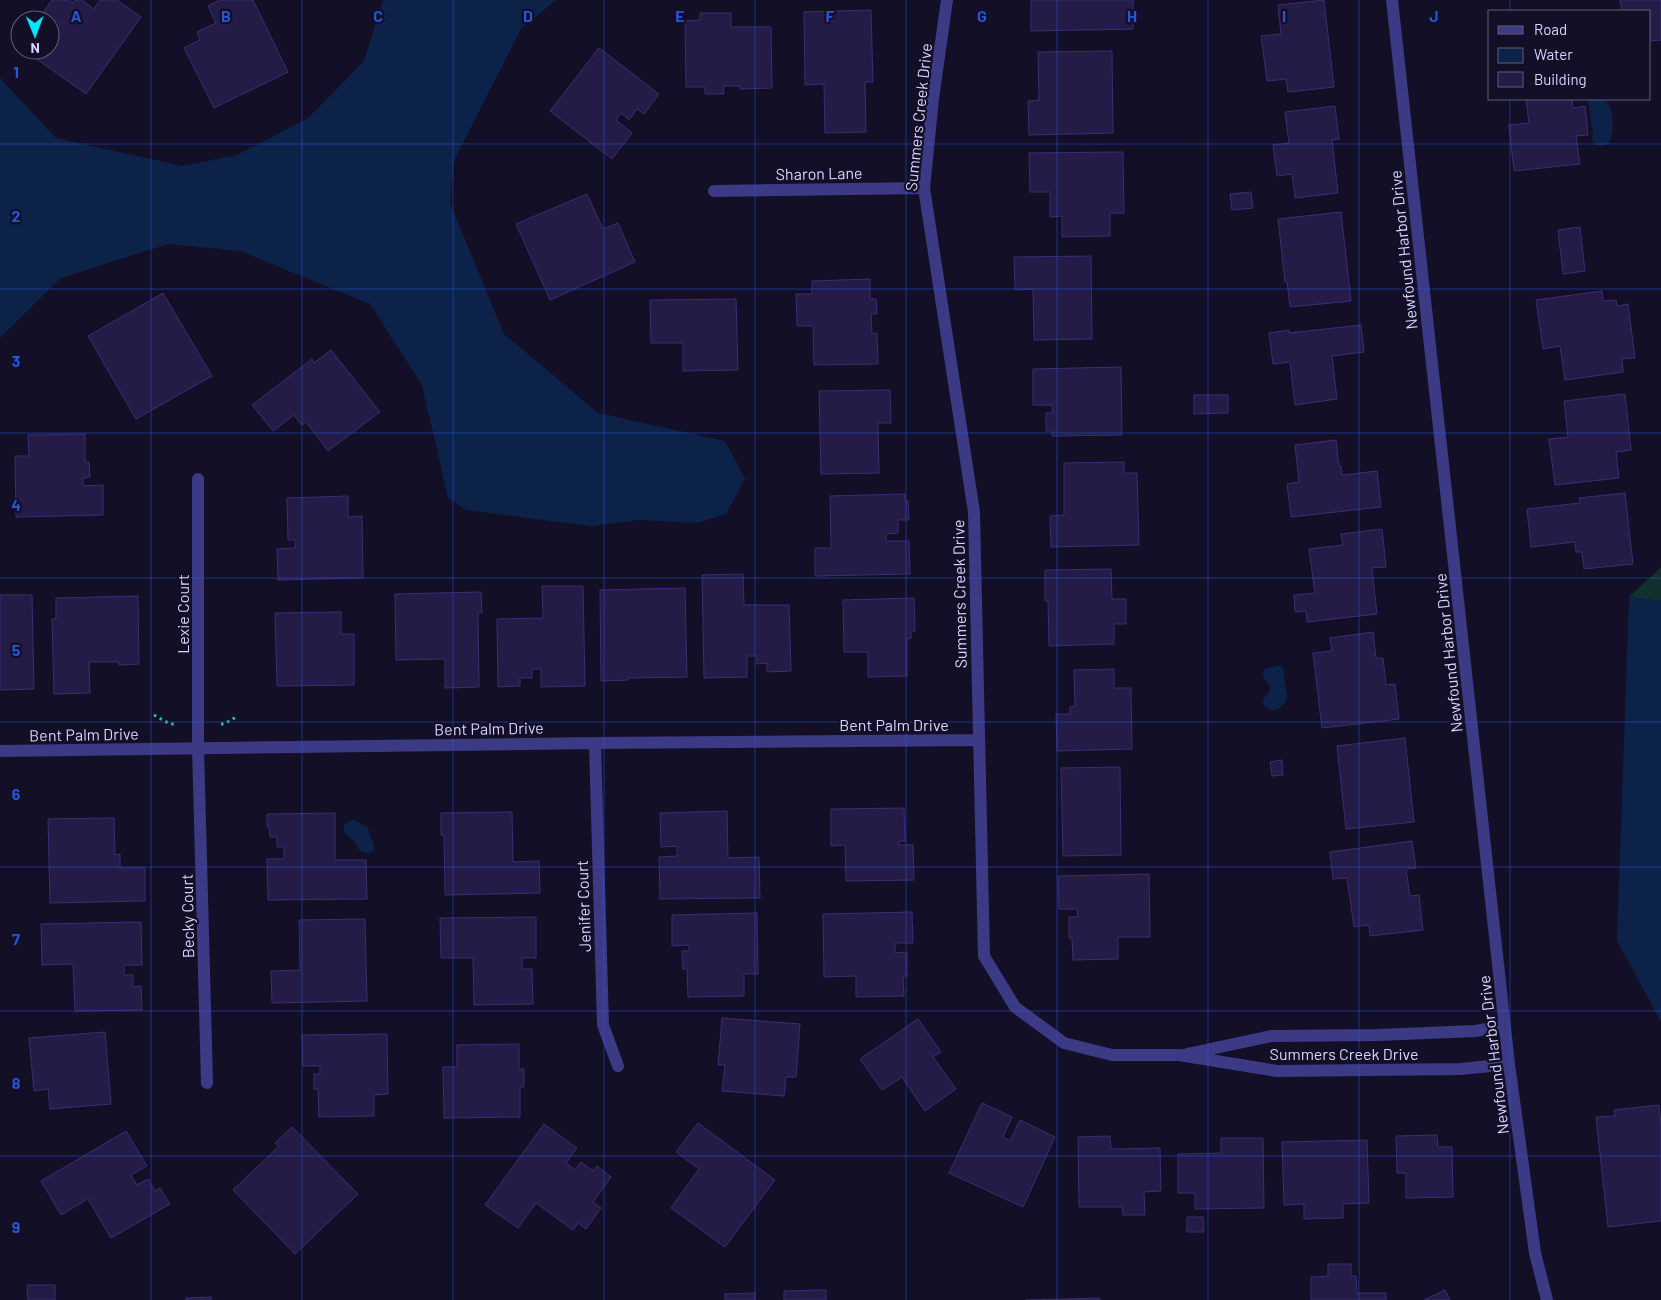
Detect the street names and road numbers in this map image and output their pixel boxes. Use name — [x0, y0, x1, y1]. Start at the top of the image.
street label: Summers Creek Drive — [901, 42, 935, 192]
street label: Sharon Lane — [775, 163, 863, 183]
street label: Newfound Harbor Drive — [1385, 170, 1421, 330]
street label: Summers Creek Drive — [948, 519, 970, 669]
street label: Newfound Harbor Drive — [1430, 573, 1466, 733]
street label: Lexie Court — [173, 574, 192, 654]
street label: Bent Palm Drive — [839, 715, 949, 734]
street label: Bent Palm Drive — [434, 718, 544, 738]
street label: Bent Palm Drive — [29, 724, 139, 744]
street label: Jenifer Court — [572, 860, 594, 952]
street label: Becky Court — [177, 874, 197, 958]
street label: Newfound Harbor Drive — [1474, 975, 1512, 1135]
street label: Summers Creek Drive — [1270, 1044, 1418, 1063]

